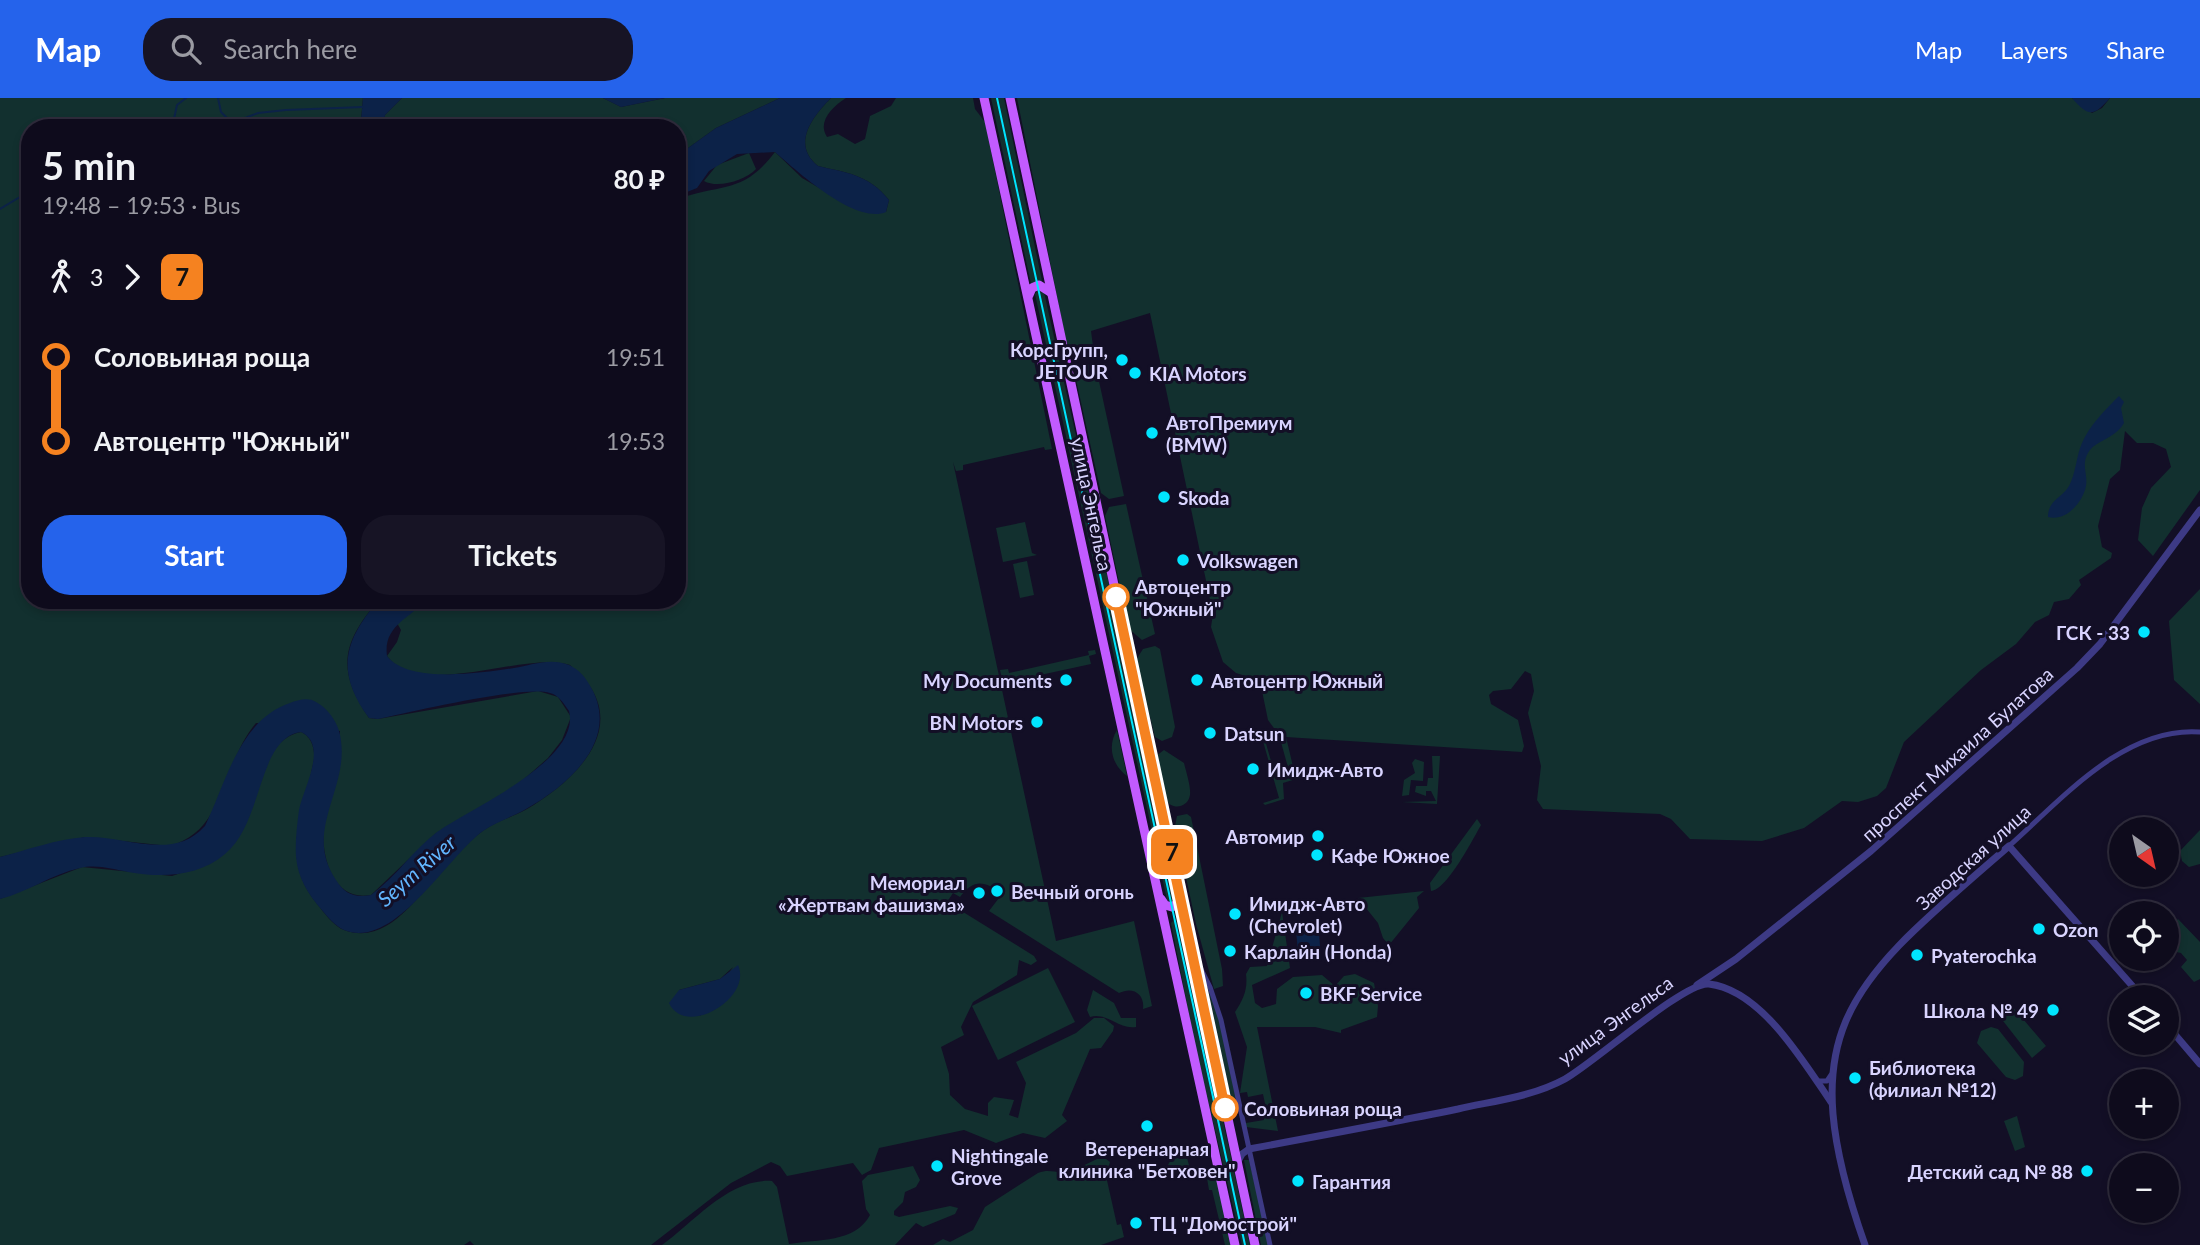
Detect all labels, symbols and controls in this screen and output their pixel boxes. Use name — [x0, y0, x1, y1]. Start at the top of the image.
search box — [143, 18, 633, 81]
text: Map — [35, 29, 101, 69]
icon: search — [167, 30, 205, 68]
text: Search here — [223, 33, 357, 65]
text: Map — [1915, 35, 1962, 64]
text: Layers — [2000, 35, 2068, 64]
text: Share — [2106, 35, 2165, 64]
text: 5 min — [42, 142, 136, 188]
text: 80 ₽ — [613, 163, 665, 195]
text: 19:48 – 19:53 · Bus — [42, 191, 241, 219]
icon: walk — [42, 258, 80, 296]
icon: forward — [113, 258, 151, 296]
text: 7 — [175, 262, 189, 291]
text: 3 — [90, 263, 103, 291]
place label: КорсГрупп, JETOUR — [1010, 338, 1109, 383]
text: Соловьиная роща — [94, 341, 310, 373]
text: 19:51 — [606, 343, 665, 371]
marker: КорсГрупп, JETOUR — [1114, 352, 1130, 368]
place label: KIA Motors — [1149, 362, 1247, 385]
marker: KIA Motors — [1127, 365, 1143, 381]
place label: АвтоПремиум (BMW) — [1165, 411, 1292, 456]
text: Автоцентр "Южный" — [94, 425, 350, 457]
marker: АвтоПремиум (BMW) — [1144, 425, 1160, 441]
text: 19:53 — [606, 427, 665, 455]
street label: улица Энгельса — [1067, 435, 1117, 573]
place label: Skoda — [1178, 486, 1229, 509]
marker: Skoda — [1156, 489, 1172, 505]
button: Start — [42, 515, 347, 595]
button: Tickets — [361, 515, 665, 595]
place label: Volkswagen — [1196, 549, 1298, 572]
marker: Volkswagen — [1175, 552, 1191, 568]
place label: Автоцентр "Южный" — [1134, 575, 1231, 620]
marker: Автоцентр "Южный" — [1103, 584, 1129, 610]
place label: ГСК - 33 — [2056, 621, 2130, 644]
marker: ГСК - 33 — [2136, 624, 2152, 640]
street label: проспект Михаила Булатова — [1857, 662, 2057, 846]
place label: My Documents — [923, 669, 1052, 692]
place label: Автоцентр Южный — [1210, 669, 1383, 692]
marker: My Documents — [1058, 672, 1074, 688]
marker: Автоцентр Южный — [1189, 672, 1205, 688]
place label: BN Motors — [930, 711, 1023, 734]
marker: BN Motors — [1029, 714, 1045, 730]
place label: Datsun — [1224, 722, 1285, 745]
marker: Datsun — [1202, 725, 1218, 741]
place label: Имидж-Авто — [1267, 758, 1384, 781]
marker: Имидж-Авто — [1245, 761, 1261, 777]
street label: Заводская улица — [1911, 800, 2035, 914]
north arrow — [2109, 817, 2179, 887]
map controls — [2109, 817, 2179, 1223]
place label: Автомир — [1225, 825, 1304, 848]
marker: Автомир — [1310, 828, 1326, 844]
water label: Seym River — [372, 829, 461, 911]
line badge: 7 — [1149, 829, 1195, 875]
text: 7 — [1165, 837, 1179, 866]
place label: Кафе Южное — [1331, 844, 1450, 867]
marker: Кафе Южное — [1309, 847, 1325, 863]
place label: Мемориал «Жертвам фашизма» — [778, 871, 965, 916]
place label: Вечный огонь — [1011, 880, 1134, 903]
marker: Вечный огонь — [989, 883, 1005, 899]
marker: Мемориал «Жертвам фашизма» — [971, 885, 987, 901]
place label: Имидж-Авто (Chevrolet) — [1249, 892, 1366, 937]
button: locate — [2109, 901, 2179, 971]
marker: Имидж-Авто (Chevrolet) — [1227, 906, 1243, 922]
place label: Ozon — [2053, 918, 2098, 941]
marker: Ozon — [2031, 921, 2047, 937]
place label: Карлайн (Honda) — [1244, 940, 1392, 963]
marker: Карлайн (Honda) — [1222, 943, 1238, 959]
place label: Pyaterochka — [1931, 944, 2037, 967]
marker: Pyaterochka — [1909, 947, 1925, 963]
street label: улица Энгельса — [1553, 971, 1677, 1069]
place label: BKF Service — [1320, 982, 1422, 1005]
marker: BKF Service — [1298, 985, 1314, 1001]
button: layers — [2109, 985, 2179, 1055]
place label: Школа № 49 — [1923, 999, 2039, 1022]
marker: Школа № 49 — [2045, 1002, 2061, 1018]
place label: Библиотека (филиал №12) — [1869, 1056, 1996, 1101]
button: + — [2109, 1069, 2179, 1139]
marker: Библиотека (филиал №12) — [1847, 1070, 1863, 1086]
marker: Соловьиная роща — [1212, 1095, 1238, 1121]
place label: Соловьиная роща — [1244, 1097, 1402, 1120]
marker: Ветеренарная клиника "Бетховен" — [1139, 1118, 1155, 1134]
place label: Ветеренарная клиника "Бетховен" — [1059, 1137, 1235, 1182]
place label: Nightingale Grove — [951, 1144, 1048, 1189]
button: − — [2109, 1153, 2179, 1223]
marker: Nightingale Grove — [929, 1158, 945, 1174]
place label: Детский сад № 88 — [1908, 1160, 2073, 1183]
marker: Детский сад № 88 — [2079, 1163, 2095, 1179]
place label: Гарантия — [1312, 1170, 1391, 1193]
marker: Гарантия — [1290, 1173, 1306, 1189]
place label: ТЦ "Домострой" — [1150, 1212, 1297, 1235]
marker: ТЦ "Домострой" — [1128, 1215, 1144, 1231]

